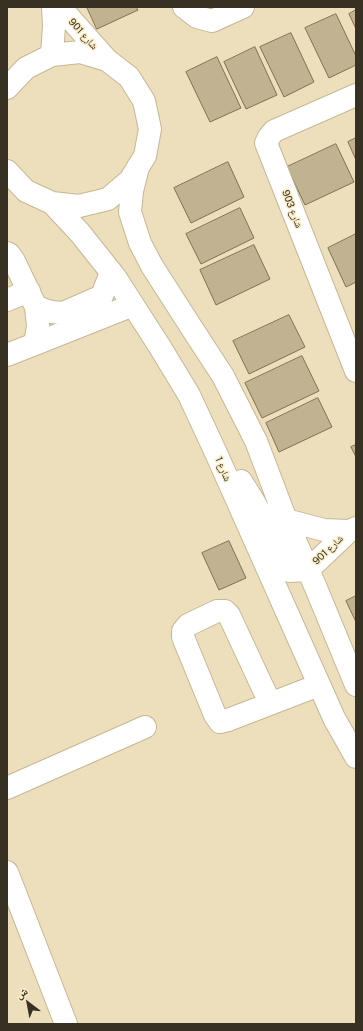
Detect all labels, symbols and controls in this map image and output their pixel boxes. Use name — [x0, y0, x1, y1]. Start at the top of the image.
street label: شارع 901 — [66, 16, 100, 52]
street label: شارع 903 — [279, 188, 305, 230]
street label: شارع 1 — [212, 455, 234, 483]
street label: شارع 901 — [310, 533, 346, 567]
north arrow — [8, 983, 48, 1023]
text: ش — [14, 985, 30, 1001]

